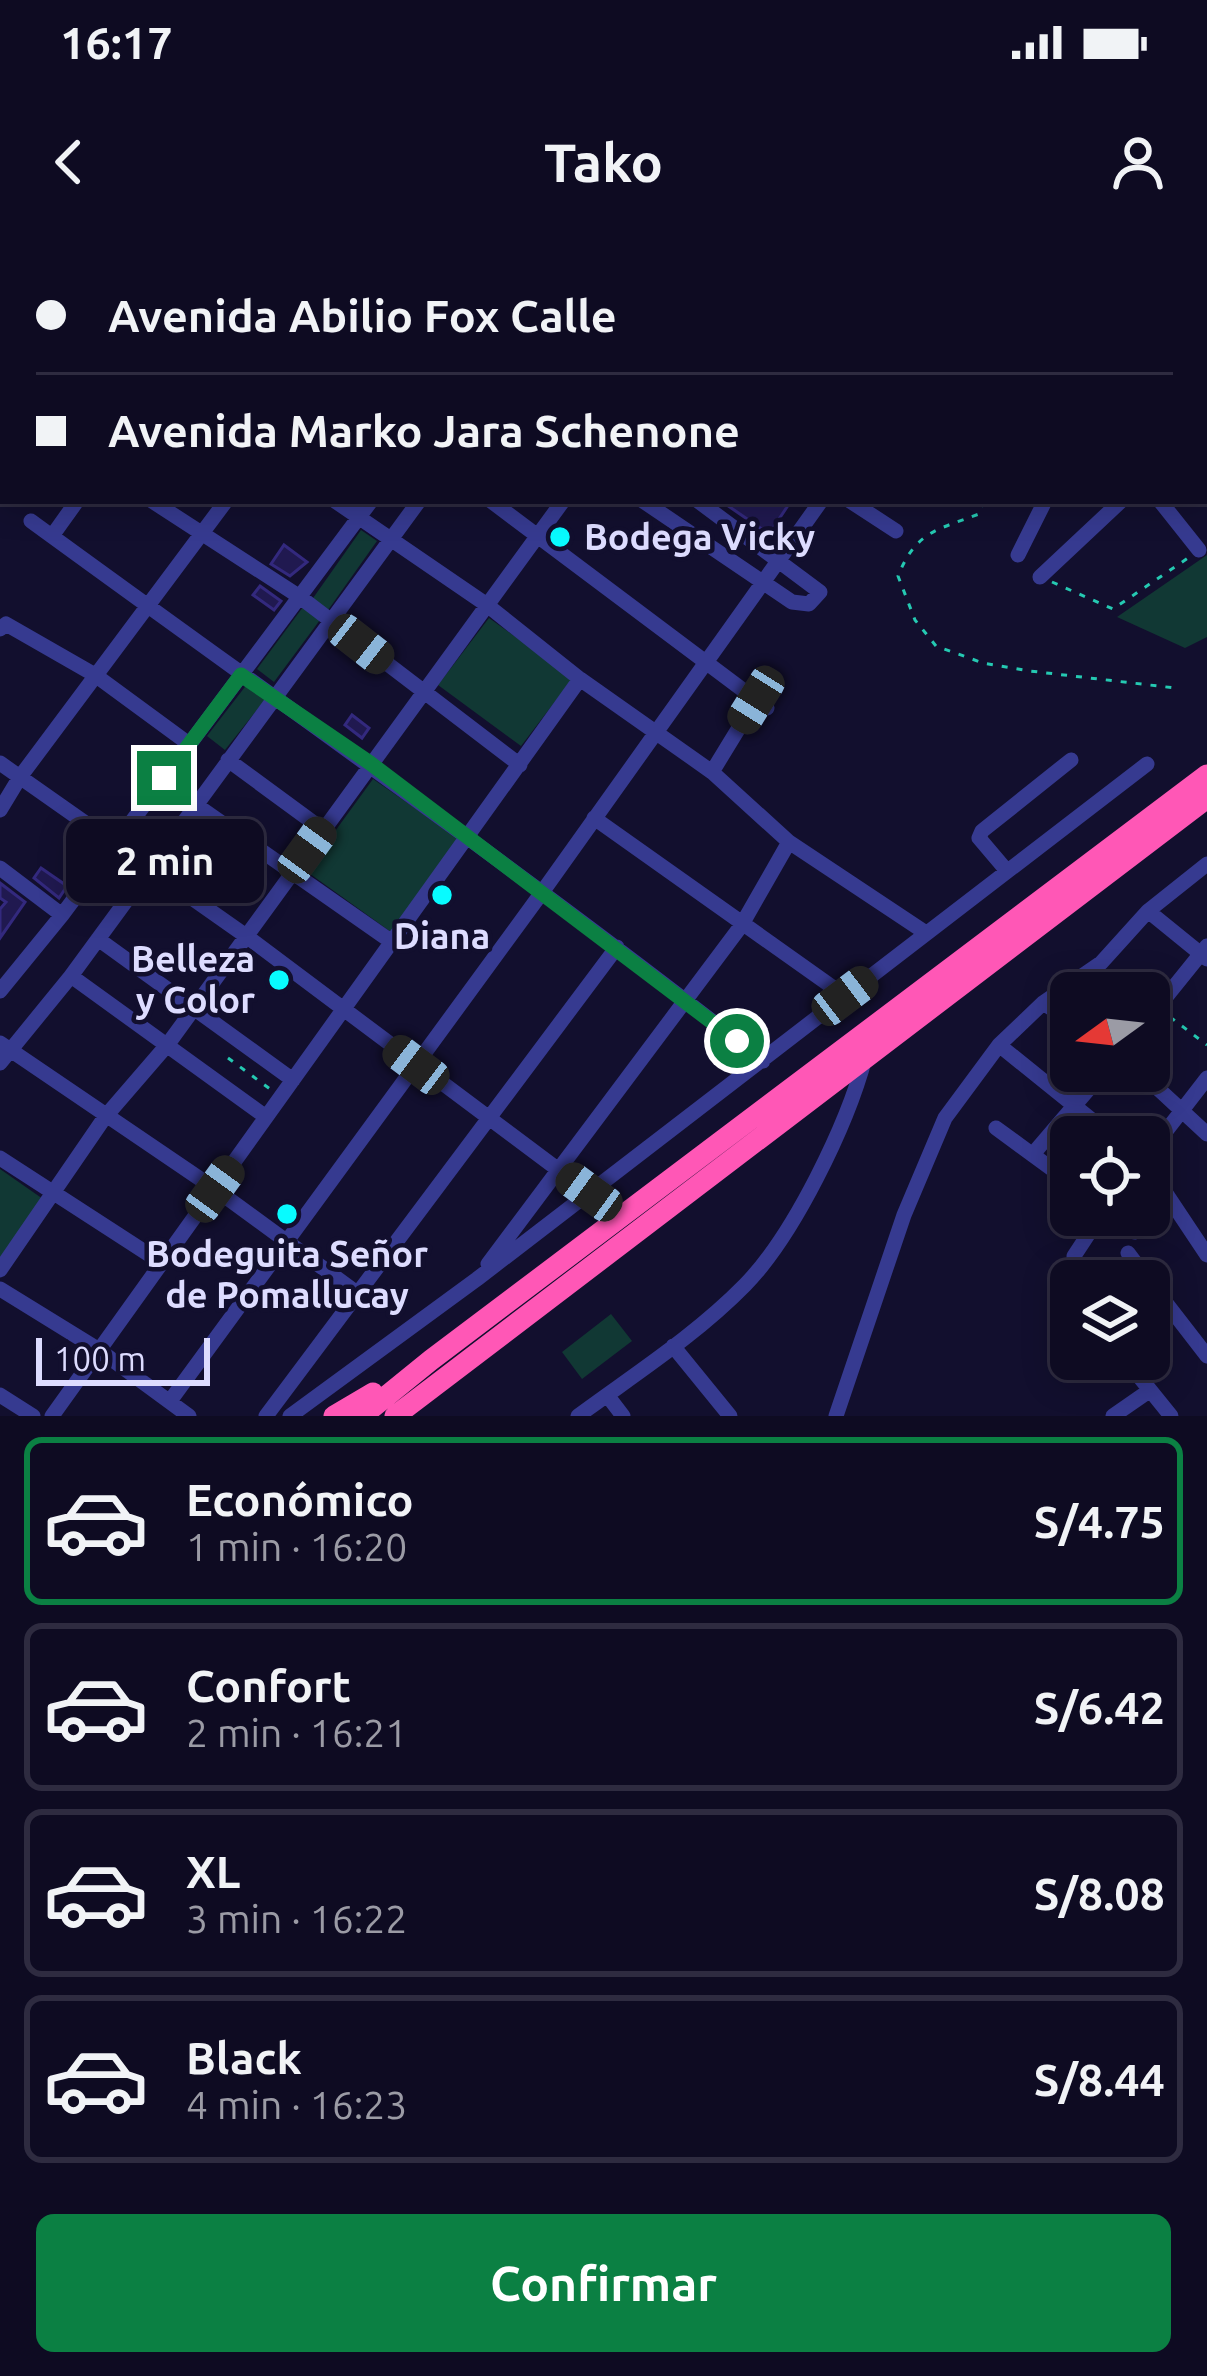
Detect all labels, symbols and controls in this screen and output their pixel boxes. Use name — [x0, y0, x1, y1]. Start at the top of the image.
text: 16:17 — [60, 17, 173, 68]
icon: back — [36, 129, 102, 195]
icon: person — [1105, 129, 1171, 195]
text: Tako — [544, 132, 663, 192]
text: Avenida Abilio Fox Calle — [108, 290, 617, 341]
text: Avenida Marko Jara Schenone — [108, 405, 740, 456]
place label: Bodega Vicky — [584, 516, 815, 557]
marker: Bodega Vicky — [547, 524, 573, 550]
car — [322, 608, 400, 680]
car — [722, 660, 790, 740]
route end — [137, 751, 191, 805]
car — [271, 810, 343, 890]
callout: 2 min — [65, 820, 263, 904]
text: 2 min — [116, 839, 214, 882]
marker: Diana — [429, 882, 455, 908]
place label: Diana — [394, 915, 490, 956]
place label: Belleza y Color — [131, 938, 255, 1020]
car — [805, 960, 885, 1032]
marker: Belleza y Color — [266, 967, 292, 993]
north arrow — [1050, 972, 1170, 1092]
map controls — [1050, 972, 1170, 1380]
route start — [710, 1014, 764, 1068]
car — [376, 1029, 456, 1101]
button: locate — [1050, 1116, 1170, 1236]
car — [179, 1149, 251, 1229]
car — [549, 1156, 629, 1228]
marker: Bodeguita Señor de Pomallucay — [274, 1201, 300, 1227]
place label: Bodeguita Señor de Pomallucay — [146, 1233, 428, 1315]
button: layers — [1050, 1260, 1170, 1380]
scale bar — [36, 1332, 210, 1385]
text: 100 m — [54, 1340, 146, 1377]
icon: car — [42, 1467, 150, 1575]
text: Económico — [186, 1474, 414, 1525]
text: S/4.75 — [1034, 1496, 1165, 1547]
text: 1 min · 16:20 — [186, 1525, 407, 1568]
icon: car — [42, 1653, 150, 1761]
text: Confort — [186, 1660, 351, 1711]
text: S/6.42 — [1034, 1682, 1165, 1733]
text: 2 min · 16:21 — [186, 1711, 407, 1754]
icon: car — [42, 1839, 150, 1947]
text: XL — [186, 1846, 240, 1897]
text: S/8.08 — [1034, 1868, 1165, 1919]
text: 3 min · 16:22 — [186, 1897, 407, 1940]
icon: car — [42, 2025, 150, 2133]
text: Black — [186, 2032, 302, 2083]
text: S/8.44 — [1034, 2054, 1165, 2105]
text: 4 min · 16:23 — [186, 2083, 407, 2126]
button: Confirmar — [36, 2214, 1171, 2352]

